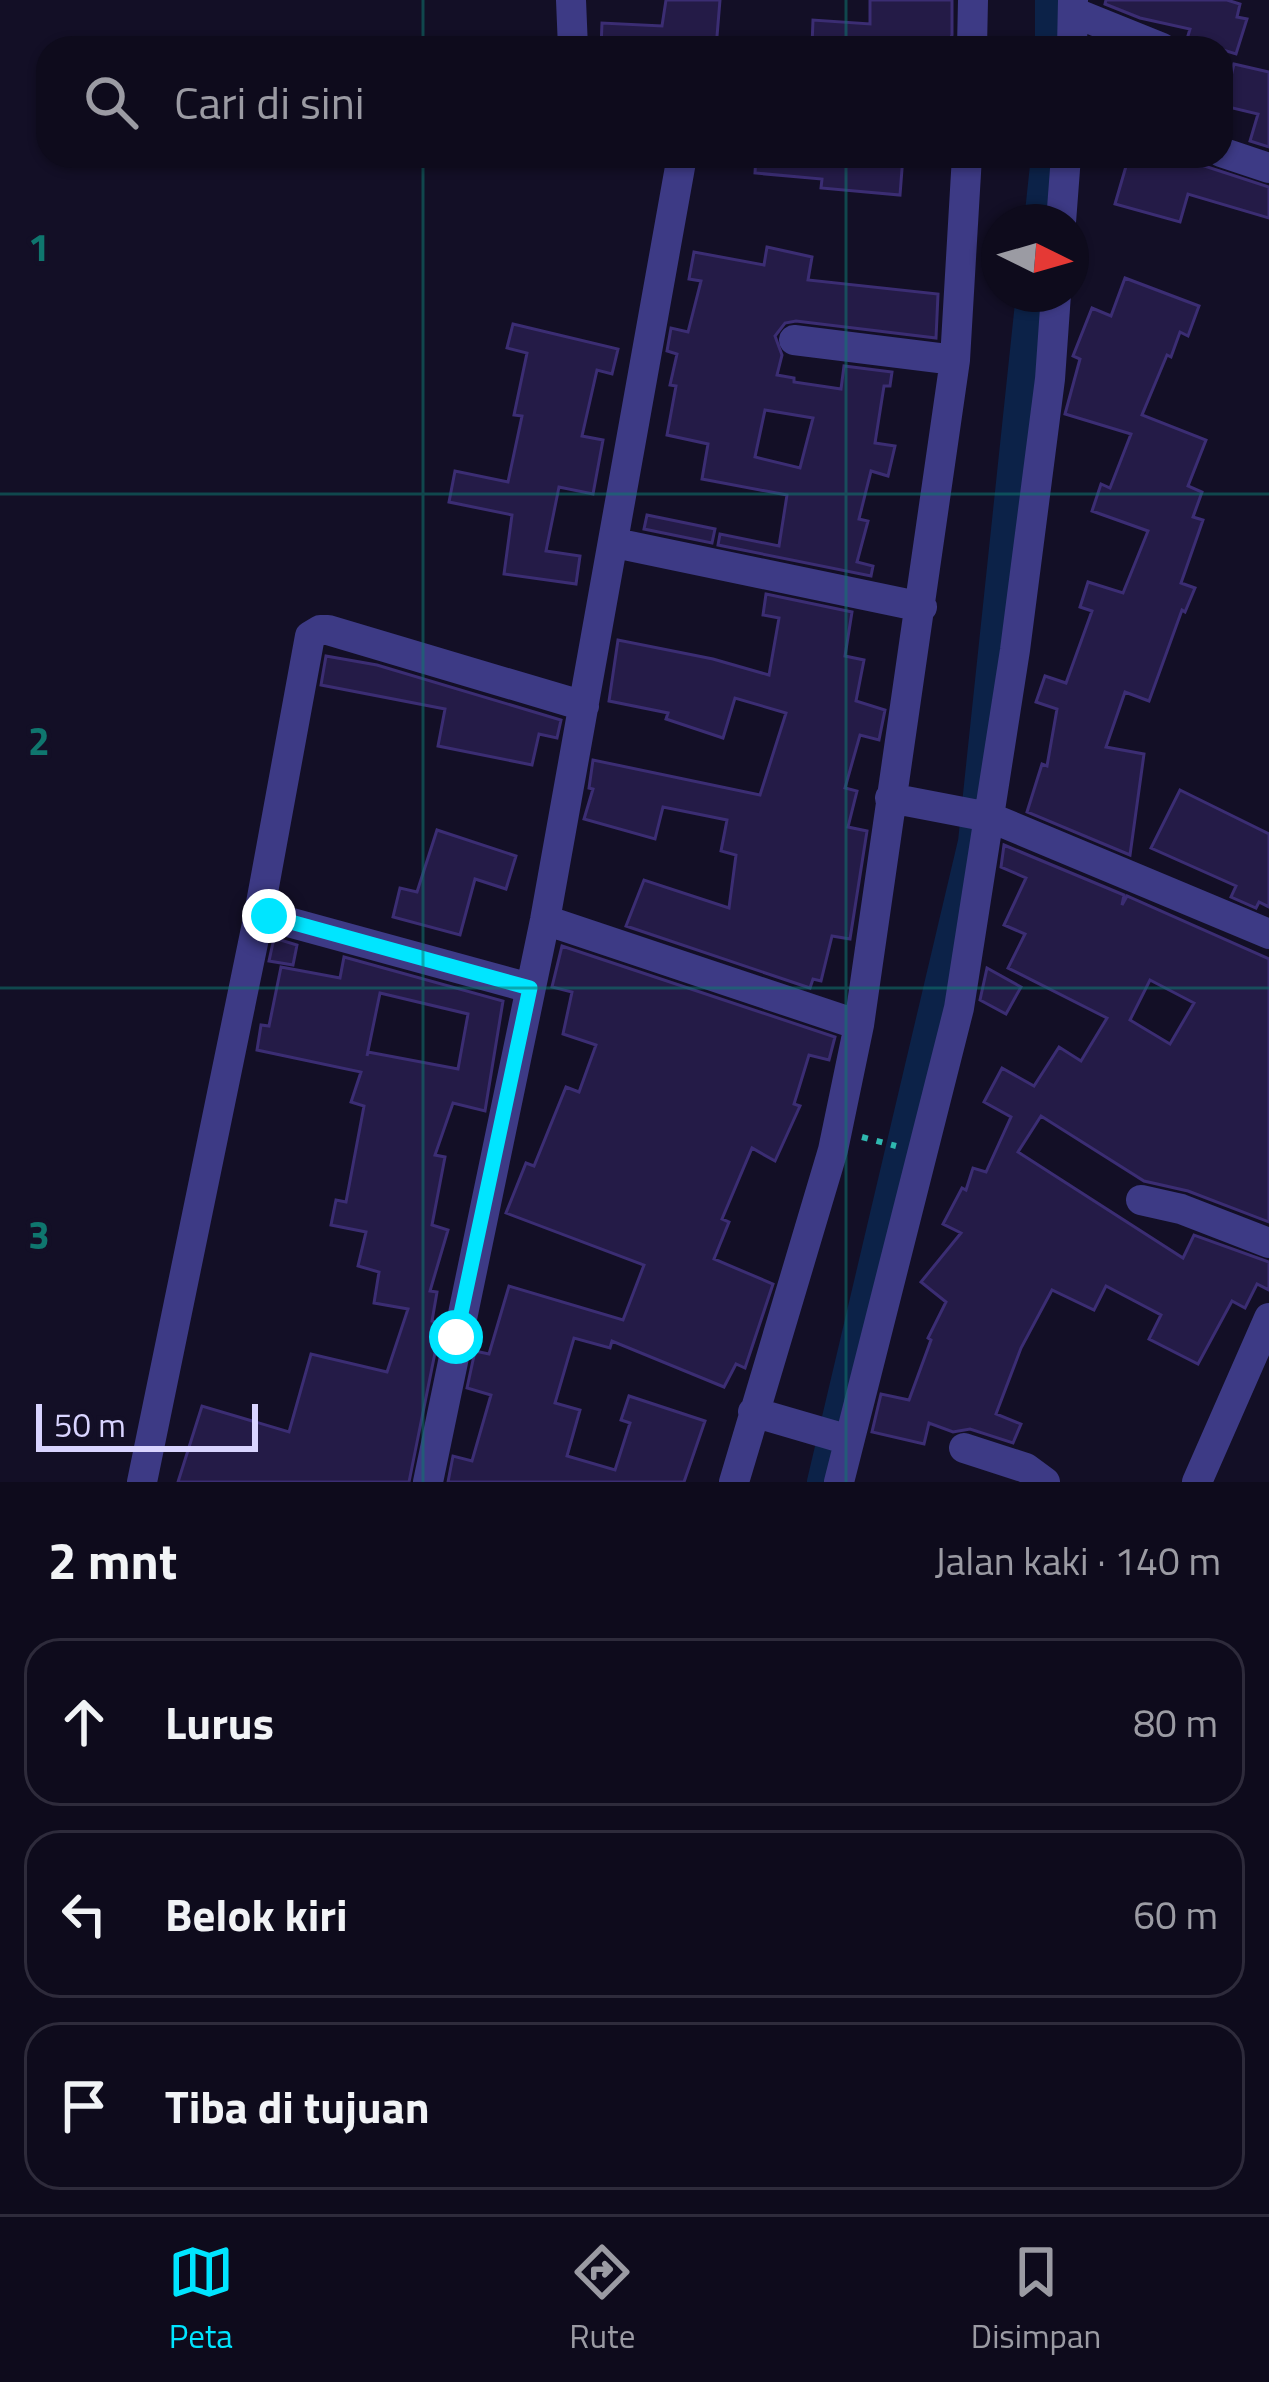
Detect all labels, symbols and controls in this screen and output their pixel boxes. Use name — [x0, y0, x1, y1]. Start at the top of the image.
search box — [36, 36, 1233, 168]
text: Cari di sini — [174, 68, 365, 136]
icon: search — [78, 69, 144, 135]
north arrow — [981, 204, 1089, 312]
text: 1 — [28, 217, 50, 276]
text: 2 — [28, 711, 50, 770]
route end — [242, 889, 296, 943]
text: 3 — [28, 1205, 50, 1264]
route start — [429, 1310, 483, 1364]
scale bar — [36, 1398, 258, 1451]
text: 50 m — [54, 1400, 126, 1450]
text: 2 mnt — [48, 1521, 177, 1599]
text: Jalan kaki · 140 m — [934, 1531, 1221, 1590]
text: Lurus — [165, 1688, 274, 1756]
icon: ahead — [51, 1689, 117, 1755]
text: 80 m — [1133, 1693, 1218, 1752]
text: Belok kiri — [165, 1880, 348, 1948]
icon: left — [51, 1881, 117, 1947]
text: 60 m — [1133, 1885, 1218, 1944]
text: Tiba di tujuan — [165, 2072, 430, 2140]
icon: arrive — [51, 2073, 117, 2139]
tab: Peta — [168, 2239, 234, 2361]
tab: Rute — [569, 2239, 635, 2361]
tab: Disimpan — [971, 2239, 1101, 2361]

